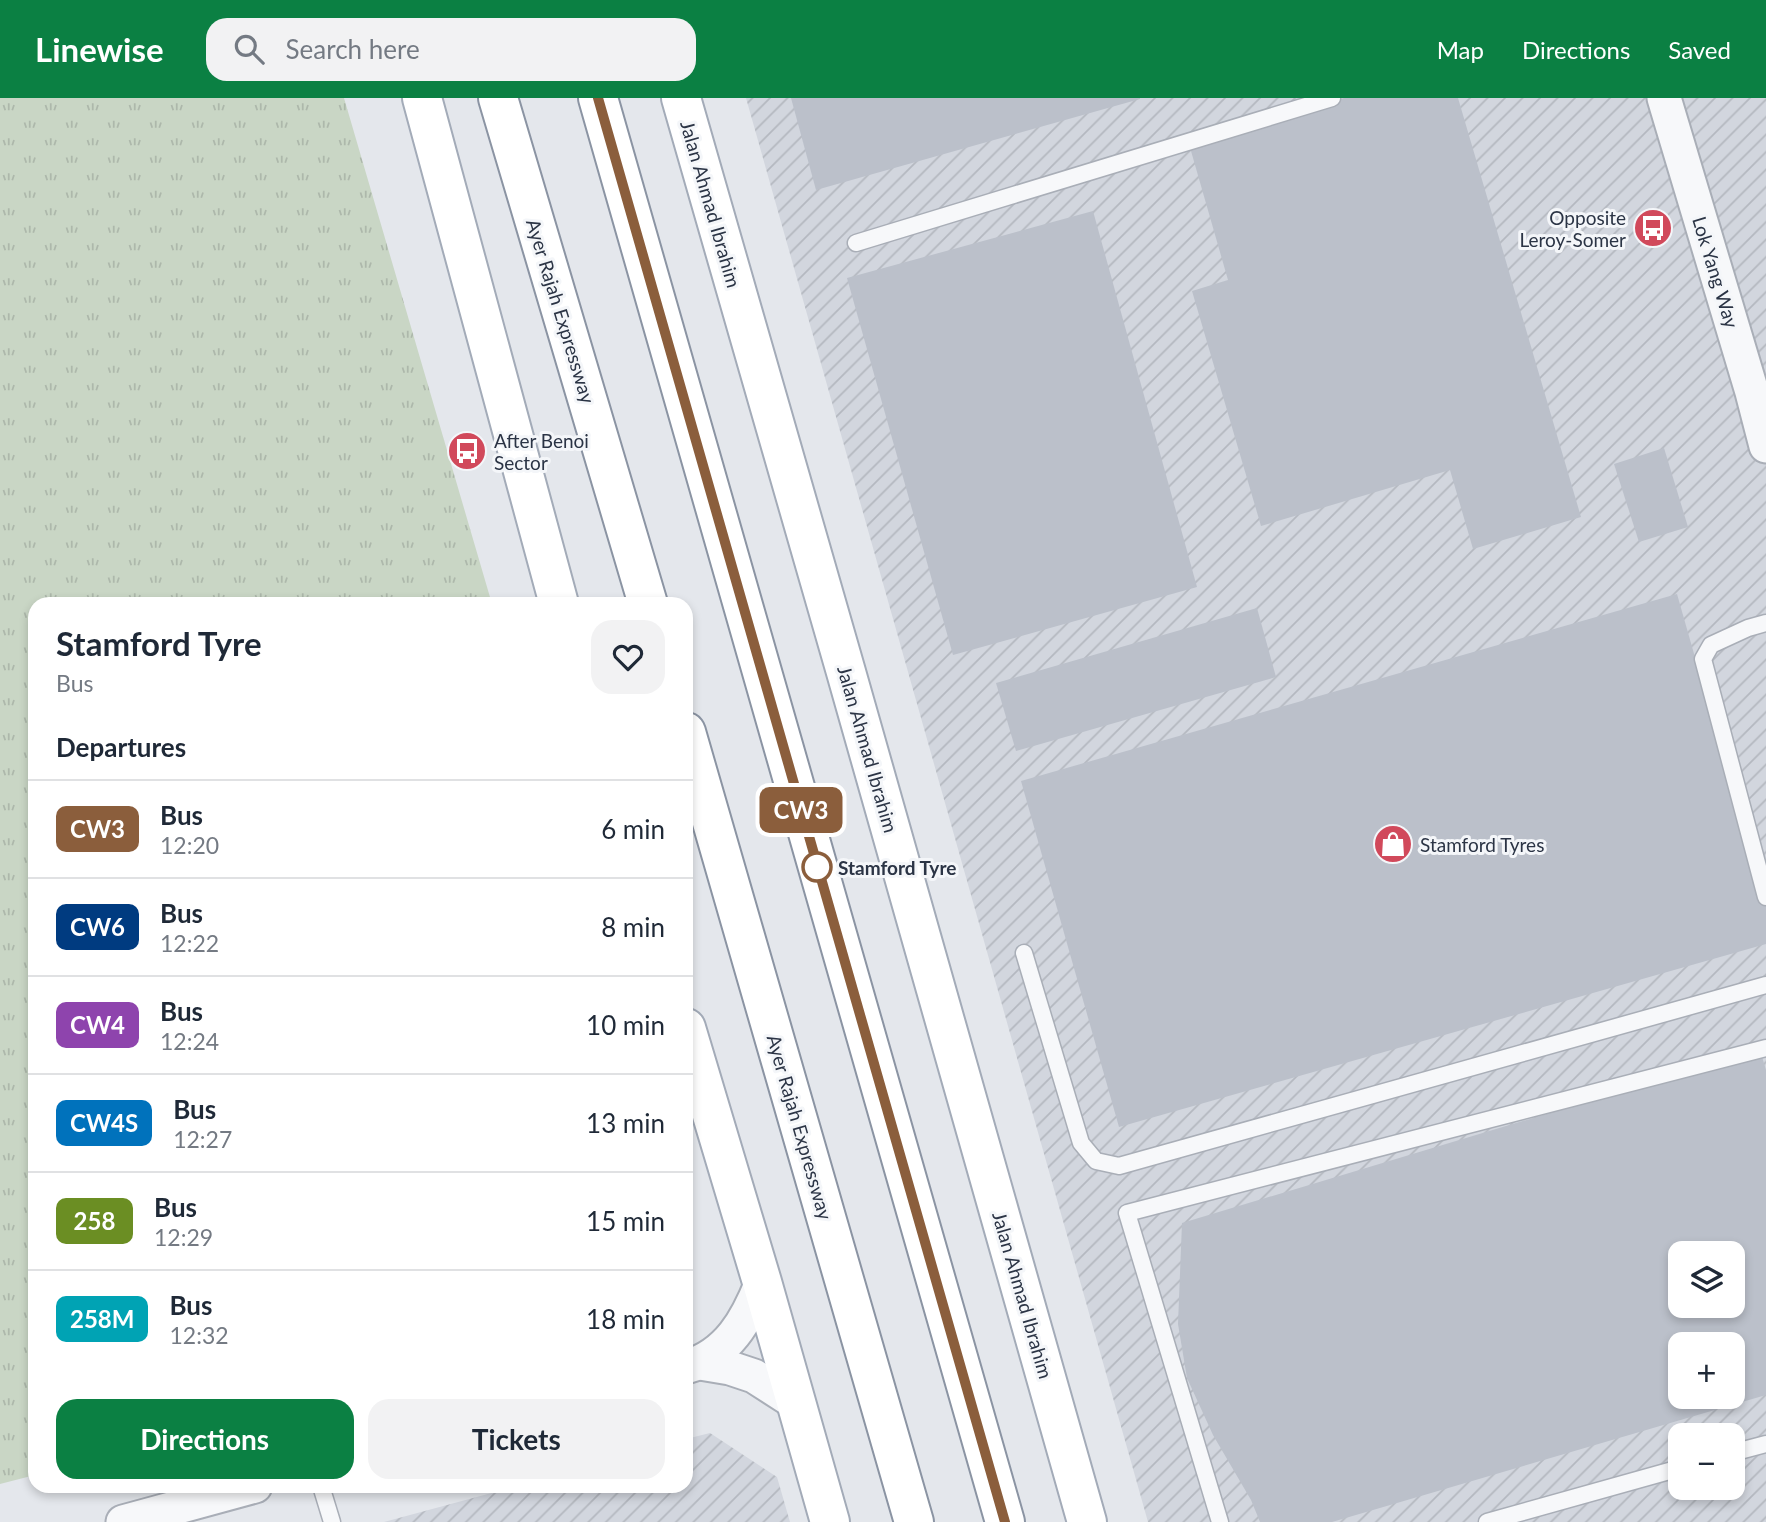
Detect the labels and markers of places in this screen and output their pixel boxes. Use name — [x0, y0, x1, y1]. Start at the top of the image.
place label: Opposite Leroy-Somer — [1519, 206, 1626, 251]
bus stop icon: Opposite Leroy-Somer — [1632, 207, 1674, 249]
place label: After Benoi Sector — [494, 429, 589, 474]
bus stop icon: After Benoi Sector — [446, 430, 488, 472]
shop icon: Stamford Tyres — [1372, 823, 1414, 865]
place label: Stamford Tyres — [1420, 833, 1544, 856]
marker: Stamford Tyre — [802, 852, 832, 882]
place label: Stamford Tyre — [838, 856, 956, 879]

